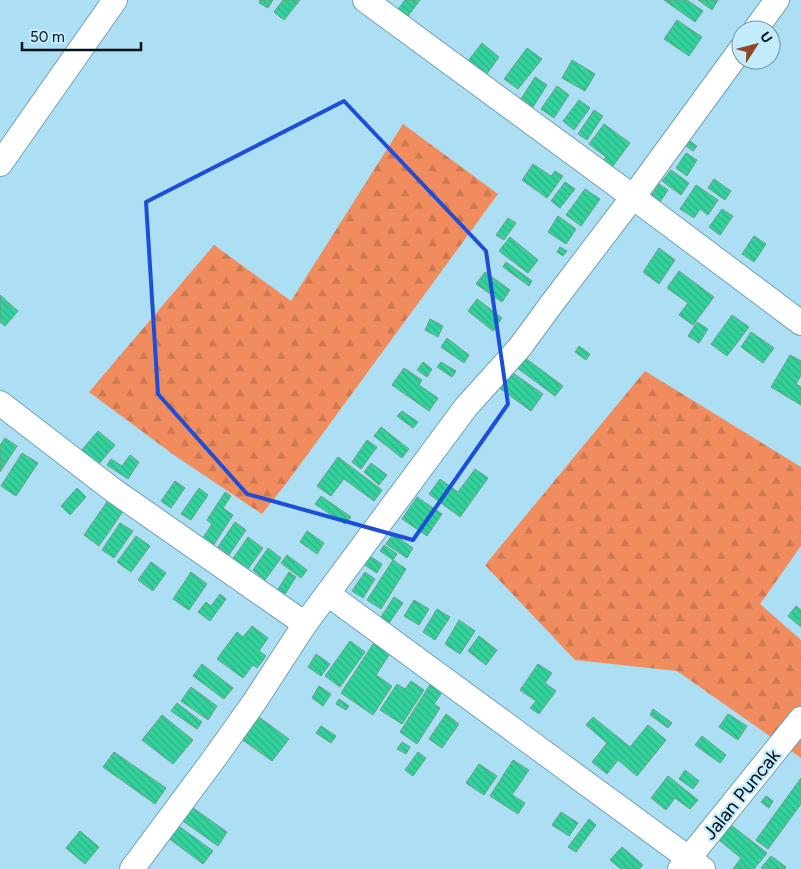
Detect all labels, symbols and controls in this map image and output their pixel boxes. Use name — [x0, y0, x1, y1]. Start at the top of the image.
scale bar — [22, 20, 141, 52]
north arrow — [731, 20, 781, 70]
text: 50 m — [30, 28, 65, 46]
text: U — [756, 29, 776, 47]
street label: Jalan Puncak — [698, 744, 785, 844]

